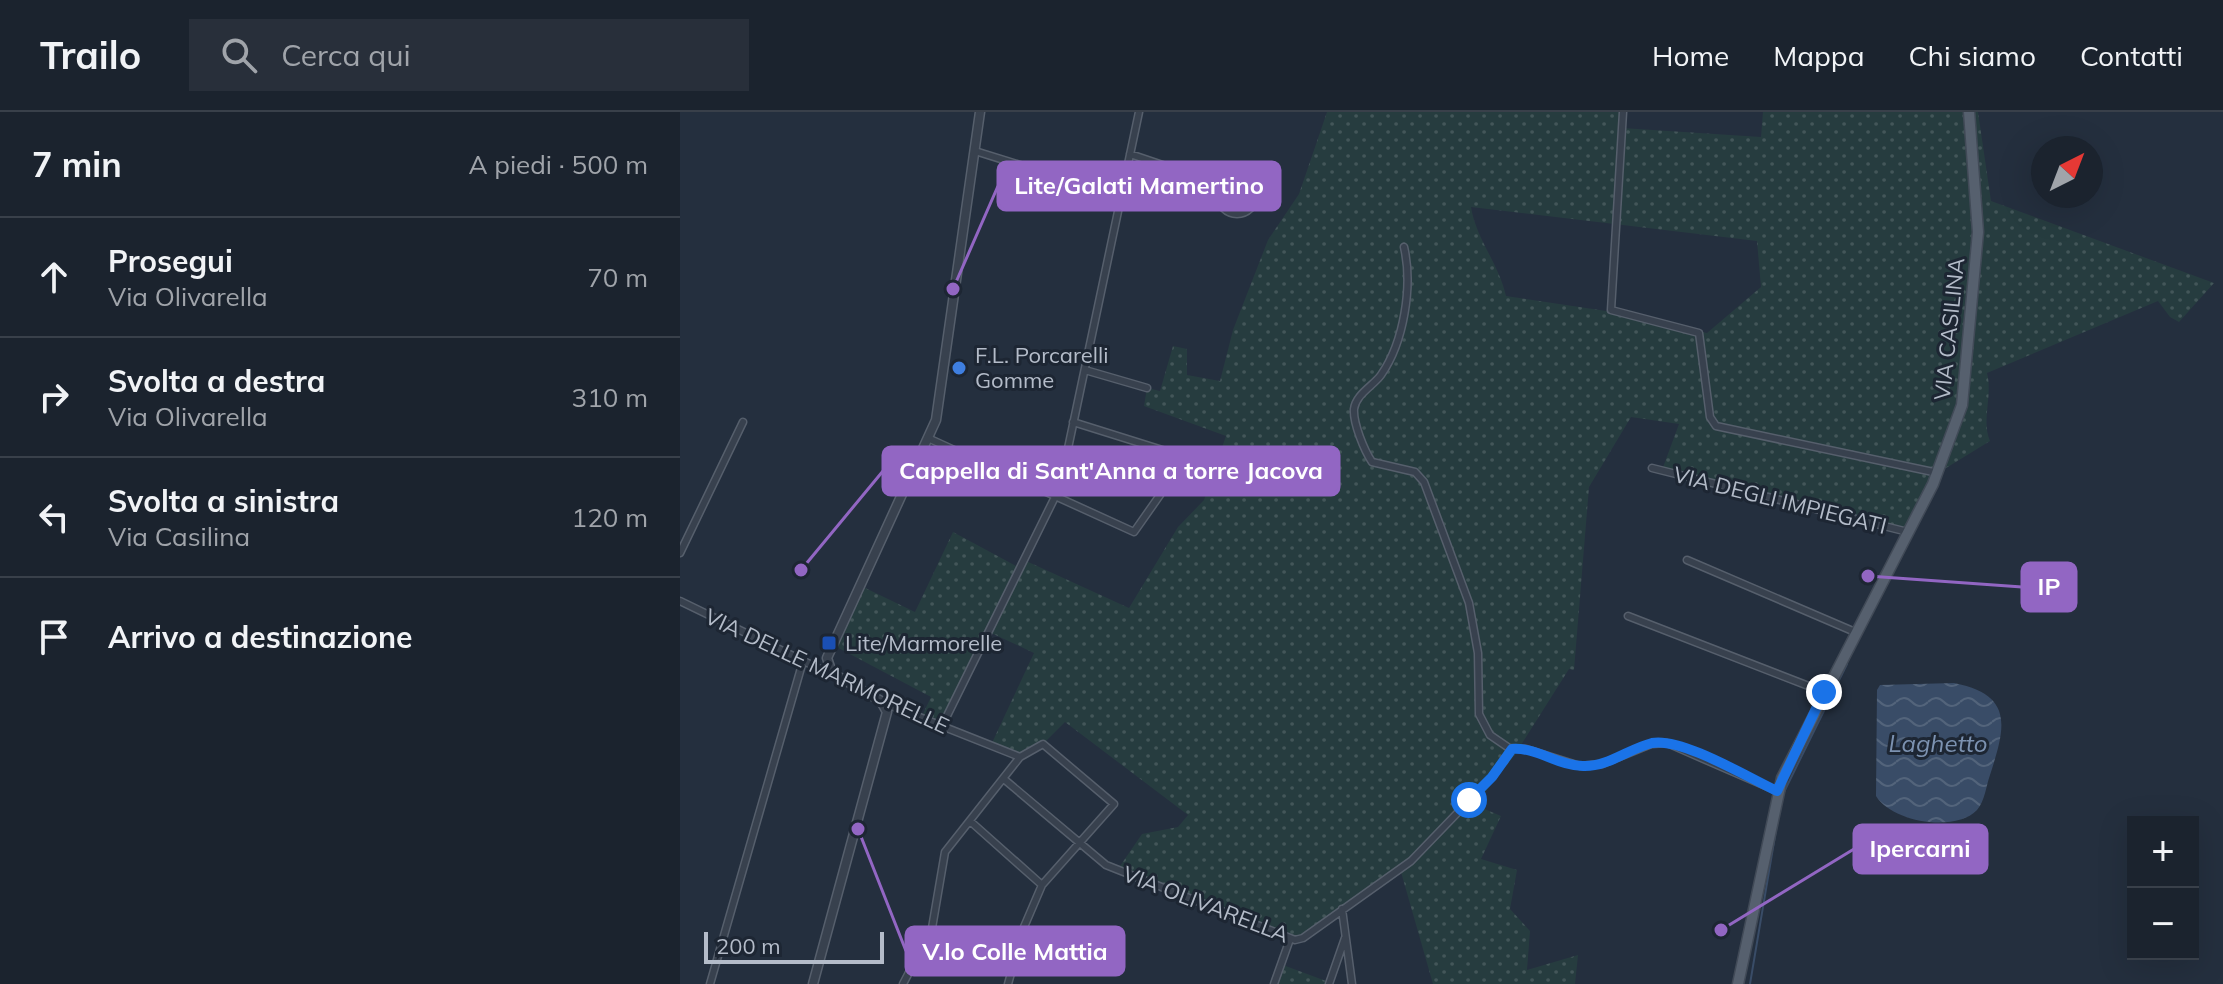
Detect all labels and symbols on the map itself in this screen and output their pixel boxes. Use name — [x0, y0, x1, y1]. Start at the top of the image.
north arrow — [2031, 136, 2103, 208]
callout: Lite/Galati Mamertino — [998, 162, 1280, 210]
text: Lite/Galati Mamertino — [1014, 170, 1264, 200]
street label: VIA CASILINA — [1928, 256, 1970, 402]
place label: F.L. Porcarelli Gomme — [975, 341, 1109, 394]
marker: F.L. Porcarelli Gomme — [950, 359, 968, 377]
callout: Cappella di Sant'Anna a torre Jacova — [883, 447, 1339, 495]
text: Cappella di Sant'Anna a torre Jacova — [899, 455, 1323, 485]
street label: VIA DEGLI IMPIEGATI — [1670, 460, 1890, 540]
callout: IP — [2022, 563, 2076, 611]
text: IP — [2038, 571, 2060, 601]
street label: VIA DELLE MARMORELLE — [700, 602, 954, 740]
place label: Lite/Marmorelle — [845, 629, 1002, 657]
marker: Lite/Marmorelle — [820, 634, 838, 652]
route end — [1806, 674, 1842, 710]
water label: Laghetto — [1888, 728, 1988, 758]
route start — [1451, 782, 1487, 818]
callout: Ipercarni — [1854, 825, 1987, 873]
text: Ipercarni — [1869, 833, 1971, 863]
street label: VIA OLIVARELLA — [1119, 859, 1293, 949]
callout: V.lo Colle Mattia — [906, 927, 1124, 975]
scale bar — [704, 928, 884, 964]
text: V.lo Colle Mattia — [921, 936, 1108, 966]

